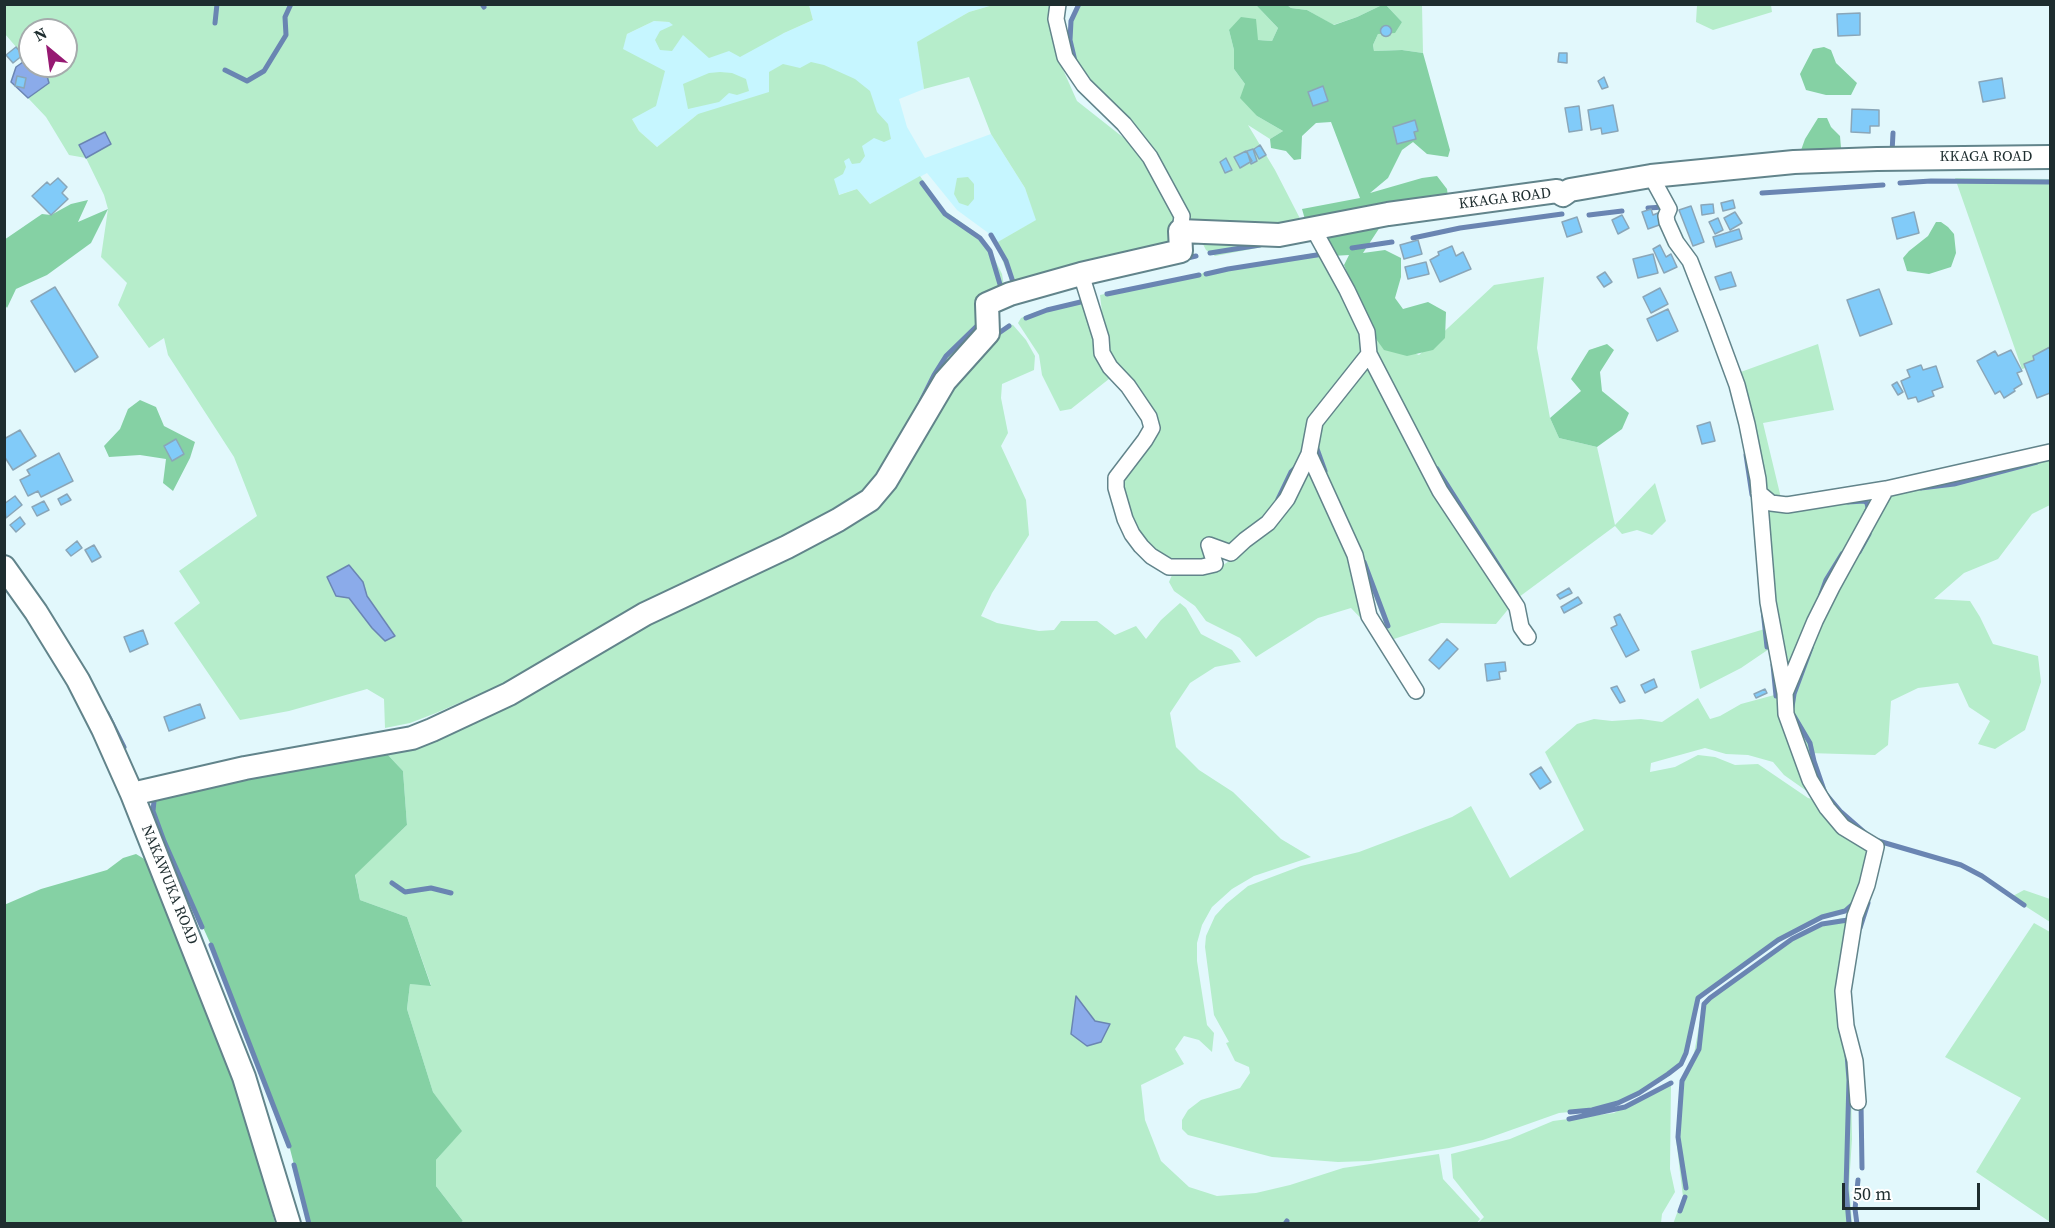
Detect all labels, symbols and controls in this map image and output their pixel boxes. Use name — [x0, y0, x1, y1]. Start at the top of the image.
north arrow — [18, 18, 78, 78]
text: N — [30, 22, 51, 46]
street label: KKAGA ROAD — [1940, 148, 2032, 166]
street label: KKAGA ROAD — [1458, 184, 1552, 214]
street label: NAKAWUKA ROAD — [137, 823, 201, 947]
scale bar — [1845, 1171, 1983, 1209]
text: 50 m — [1853, 1181, 1891, 1206]

